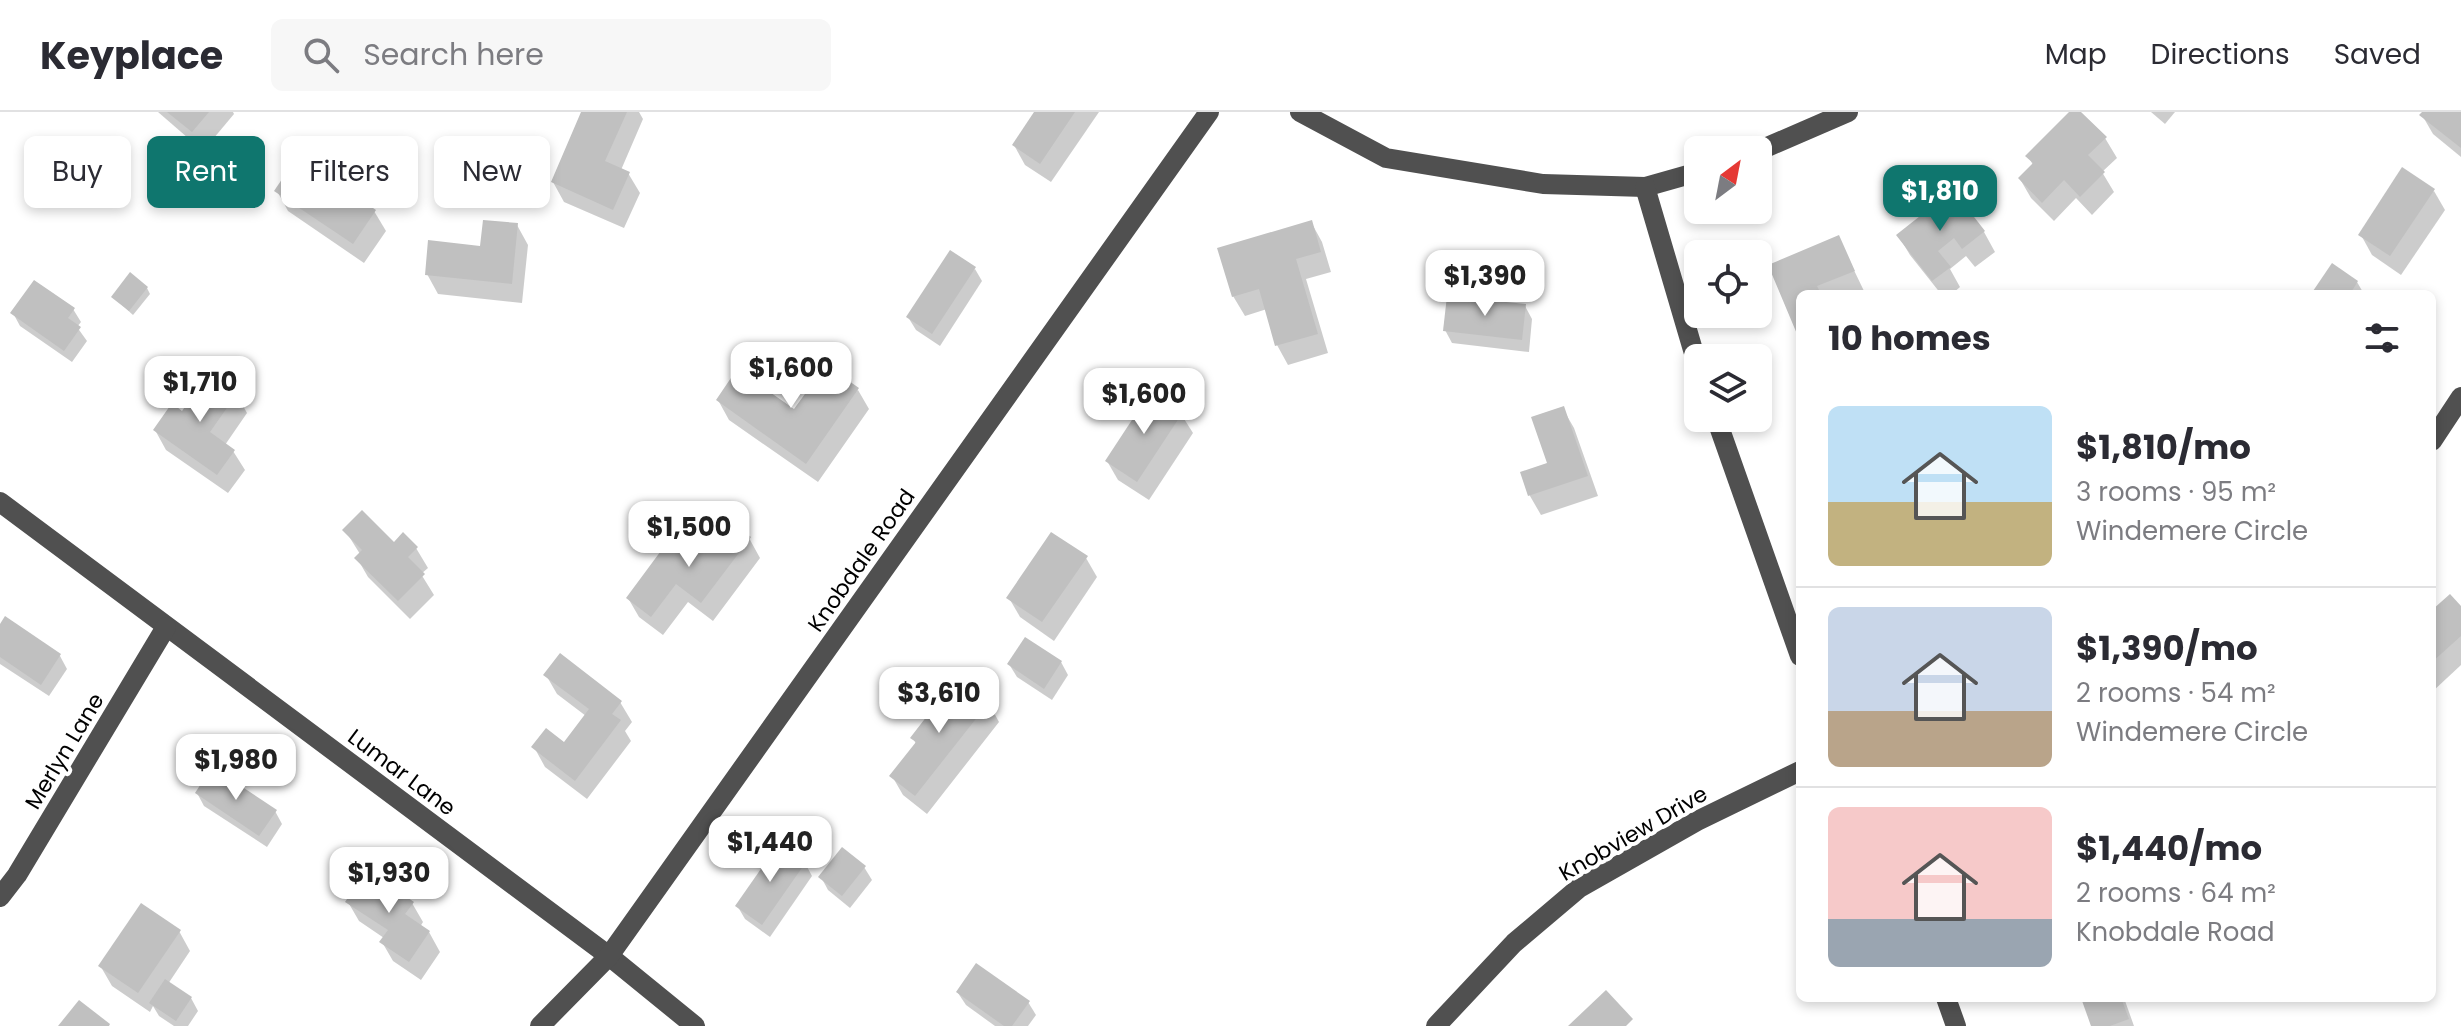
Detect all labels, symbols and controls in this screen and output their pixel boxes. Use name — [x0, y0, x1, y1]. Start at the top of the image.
search box — [271, 19, 831, 91]
text: Keyplace — [40, 29, 223, 82]
icon: search — [299, 33, 343, 77]
text: Search here — [363, 33, 544, 76]
text: Map — [2045, 35, 2107, 74]
text: Directions — [2151, 35, 2290, 74]
text: Saved — [2334, 35, 2421, 74]
chip: Buy — [24, 136, 131, 208]
chip: Rent — [147, 136, 265, 208]
chip: Filters — [281, 136, 418, 208]
chip: New — [434, 136, 550, 208]
north arrow — [1684, 136, 1772, 224]
map controls — [1684, 136, 1772, 432]
pin: $1,810 — [1875, 165, 2005, 233]
text: $1,810 — [1901, 173, 1979, 209]
button: locate — [1684, 240, 1772, 328]
pin: $1,390 — [1420, 250, 1550, 318]
text: $1,390 — [1443, 258, 1527, 294]
text: 10 homes — [1828, 314, 1991, 362]
icon: filters — [2360, 316, 2404, 360]
pin: $1,600 — [726, 342, 856, 410]
button: layers — [1684, 344, 1772, 432]
text: $1,600 — [749, 350, 833, 386]
pin: $1,710 — [135, 356, 265, 424]
text: $1,710 — [163, 364, 237, 400]
pin: $1,600 — [1079, 368, 1209, 436]
text: $1,600 — [1102, 376, 1186, 412]
text: $1,810/mo — [2076, 423, 2251, 471]
icon: home — [1892, 438, 1988, 534]
text: 3 rooms · 95 m² — [2076, 474, 2276, 510]
street label: Knobdale Road — [801, 483, 922, 638]
pin: $1,500 — [624, 501, 754, 569]
text: $1,500 — [646, 509, 732, 545]
text: Windemere Circle — [2076, 513, 2308, 549]
text: $1,390/mo — [2076, 624, 2258, 672]
icon: home — [1892, 639, 1988, 735]
pin: $3,610 — [874, 667, 1004, 735]
text: $3,610 — [897, 675, 981, 711]
text: 2 rooms · 54 m² — [2076, 675, 2276, 711]
street label: Merlyn Lane — [18, 687, 111, 815]
text: Windemere Circle — [2076, 714, 2308, 750]
street label: Lumar Lane — [342, 722, 462, 823]
pin: $1,980 — [171, 734, 301, 802]
text: $1,980 — [194, 742, 278, 778]
street label: Knobview Drive — [1553, 778, 1713, 889]
pin: $1,440 — [705, 816, 835, 884]
text: $1,440 — [727, 824, 813, 860]
text: $1,440/mo — [2076, 824, 2262, 872]
icon: home — [1892, 839, 1988, 935]
pin: $1,930 — [324, 847, 454, 915]
text: $1,930 — [347, 855, 431, 891]
text: 2 rooms · 64 m² — [2076, 875, 2276, 911]
text: Knobdale Road — [2076, 914, 2275, 950]

